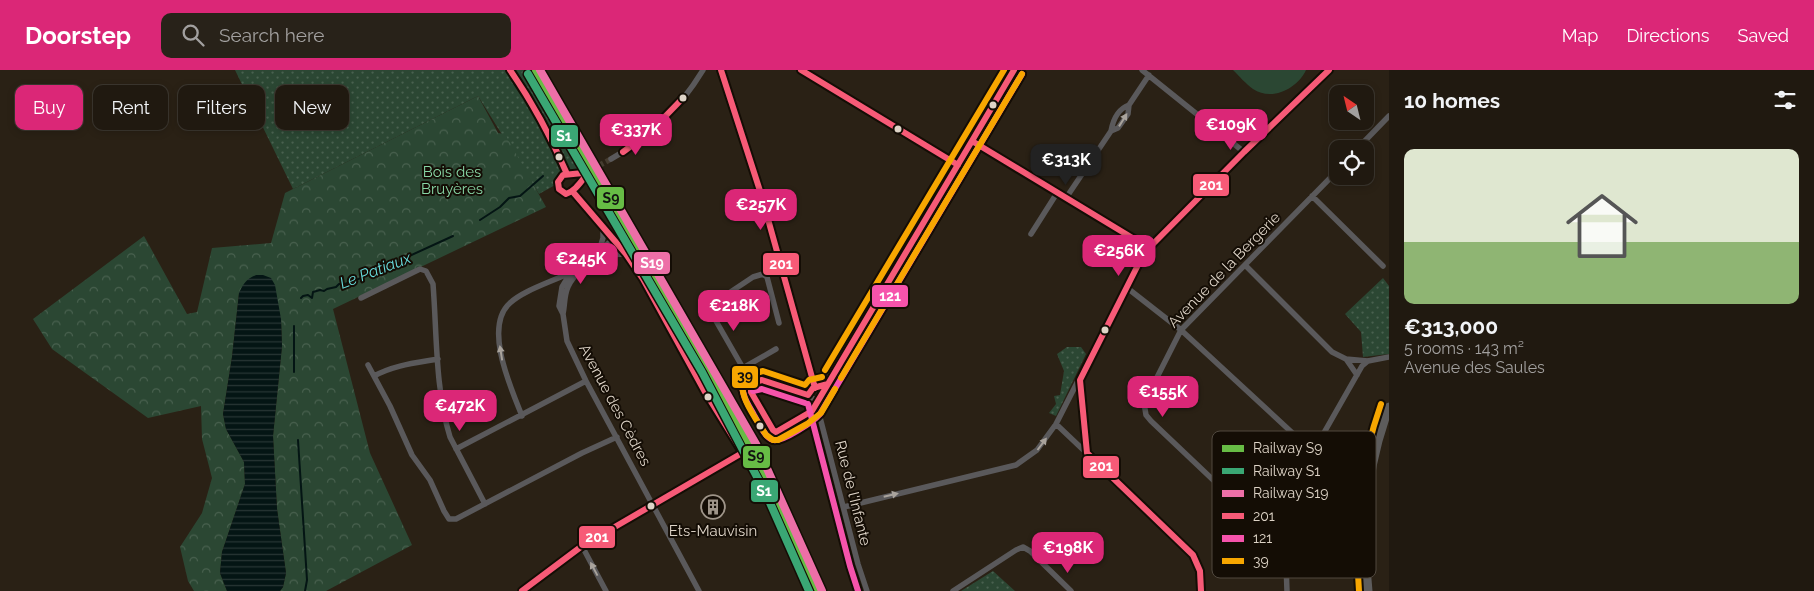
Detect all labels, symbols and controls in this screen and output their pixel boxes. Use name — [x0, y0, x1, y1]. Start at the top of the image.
search box — [161, 13, 511, 58]
text: Doorstep — [25, 21, 131, 50]
icon: search — [179, 21, 207, 49]
text: Search here — [219, 24, 325, 46]
text: Map — [1562, 25, 1598, 46]
text: Directions — [1626, 25, 1710, 46]
text: Saved — [1738, 25, 1789, 46]
chip: Buy — [15, 85, 83, 130]
chip: Rent — [93, 85, 168, 130]
chip: Filters — [178, 85, 265, 130]
chip: New — [275, 85, 349, 130]
north arrow — [1329, 85, 1374, 130]
map controls — [1329, 85, 1374, 185]
icon: filters — [1771, 86, 1799, 114]
text: 10 homes — [1404, 88, 1500, 113]
unlabelled marker — [678, 93, 688, 103]
unlabelled marker — [988, 100, 998, 110]
pin: €109K — [1196, 108, 1266, 151]
pin: €337K — [601, 114, 671, 156]
one-way arrow — [1119, 114, 1128, 127]
text: €109K — [1206, 115, 1256, 134]
text: €337K — [611, 120, 661, 139]
line badge: S1 — [550, 124, 579, 148]
unlabelled marker — [893, 124, 903, 134]
text: S1 — [556, 128, 572, 144]
button: locate — [1329, 140, 1374, 185]
pin: €313K — [1031, 144, 1101, 186]
text: €313K — [1041, 150, 1091, 169]
unlabelled marker — [554, 152, 564, 162]
park label: Bois des Bruyères — [421, 163, 483, 198]
line badge: 201 — [1192, 173, 1230, 197]
text: 201 — [1199, 177, 1223, 193]
icon: home — [1557, 181, 1647, 271]
line badge: S9 — [596, 186, 625, 210]
pin: €257K — [726, 189, 796, 231]
text: S9 — [603, 190, 619, 206]
text: €257K — [736, 195, 786, 214]
street label: Avenue de la Bergerie — [1164, 208, 1284, 332]
pin: €256K — [1084, 234, 1154, 277]
text: €256K — [1093, 241, 1145, 260]
pin: €245K — [546, 242, 616, 285]
water label: Le Patiaux — [337, 248, 415, 293]
text: €245K — [556, 249, 606, 268]
line badge: S19 — [633, 251, 671, 275]
line badge: 201 — [762, 252, 800, 276]
text: S19 — [640, 255, 664, 271]
text: 201 — [769, 256, 793, 272]
line badge: 121 — [871, 284, 909, 308]
text: 121 — [879, 288, 901, 304]
pin: €218K — [699, 290, 769, 332]
text: €218K — [709, 296, 759, 315]
text: €313,000 — [1404, 314, 1498, 339]
unlabelled marker — [1100, 325, 1110, 335]
text: 5 rooms · 143 m² — [1404, 339, 1524, 358]
street label: Avenue des Cèdres — [575, 341, 655, 469]
one-way arrow — [497, 345, 505, 361]
text: Avenue des Saules — [1404, 358, 1545, 377]
line badge: 39 — [731, 365, 759, 389]
text: 39 — [737, 368, 753, 384]
pin: €155K — [1128, 376, 1198, 418]
text: €155K — [1138, 382, 1188, 401]
pin: €472K — [425, 390, 495, 432]
unlabelled marker — [703, 392, 713, 402]
text: €472K — [435, 396, 485, 415]
unlabelled marker — [755, 421, 765, 431]
legend — [1212, 431, 1376, 578]
one-way arrow — [1037, 437, 1047, 451]
street label: Rue de l'Infante — [831, 438, 875, 548]
text: Railway S9 — [1253, 440, 1322, 456]
line badge: S9 — [742, 445, 771, 469]
text: S9 — [748, 448, 764, 464]
line badge: 201 — [1082, 455, 1120, 479]
text: 201 — [1089, 458, 1113, 474]
text: Railway S1 — [1253, 463, 1320, 479]
line badge: S1 — [750, 479, 779, 503]
text: S1 — [756, 483, 772, 499]
text: Railway S19 — [1253, 485, 1328, 501]
one-way arrow — [884, 491, 899, 499]
building icon: Ets-Mauvisin — [700, 494, 726, 520]
unlabelled marker — [646, 501, 656, 511]
text: 201 — [1253, 508, 1275, 524]
place label: Ets-Mauvisin — [669, 522, 757, 540]
line badge: 201 — [578, 525, 616, 549]
text: 201 — [585, 529, 609, 545]
text: 121 — [1253, 530, 1272, 546]
pin: €198K — [1033, 532, 1103, 574]
text: €198K — [1043, 538, 1093, 557]
text: 39 — [1253, 553, 1269, 569]
one-way arrow — [590, 561, 598, 576]

